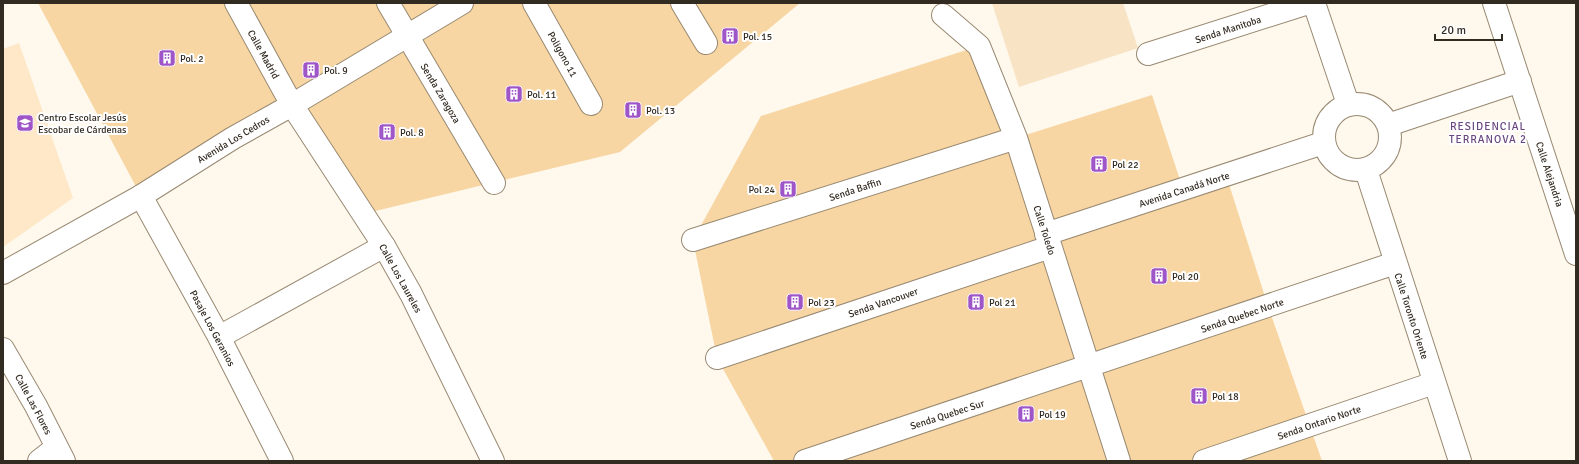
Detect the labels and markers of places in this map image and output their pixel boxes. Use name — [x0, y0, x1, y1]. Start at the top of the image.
building icon: Pol. 15 — [720, 26, 740, 46]
place label: Pol. 15 — [743, 31, 772, 43]
building icon: Pol. 2 — [157, 48, 177, 68]
place label: Pol. 2 — [180, 53, 204, 65]
building icon: Pol. 9 — [301, 60, 321, 80]
place label: Pol. 9 — [324, 65, 348, 77]
building icon: Pol. 11 — [504, 84, 524, 104]
place label: Pol. 11 — [527, 89, 556, 101]
building icon: Pol. 13 — [623, 100, 643, 120]
place label: Pol. 13 — [646, 105, 675, 117]
place label: Centro Escolar Jesús Escobar de Cárdenas — [38, 112, 127, 136]
school or university icon: Centro Escolar Jesús Escobar de Cárdenas — [15, 113, 35, 133]
building icon: Pol. 8 — [377, 122, 397, 142]
place label: Pol. 8 — [400, 127, 424, 139]
building icon: Pol 22 — [1089, 154, 1109, 174]
place label: Pol 22 — [1112, 159, 1139, 171]
building icon: Pol 24 — [778, 179, 798, 199]
place label: Pol 24 — [748, 184, 776, 196]
building icon: Pol 20 — [1149, 266, 1169, 286]
place label: Pol 20 — [1172, 271, 1199, 283]
building icon: Pol 23 — [785, 292, 805, 312]
building icon: Pol 21 — [966, 292, 986, 312]
place label: Pol 23 — [808, 297, 835, 309]
place label: Pol 21 — [989, 297, 1016, 309]
building icon: Pol 18 — [1189, 386, 1209, 406]
place label: Pol 18 — [1212, 391, 1239, 403]
building icon: Pol 19 — [1016, 404, 1036, 424]
place label: Pol 19 — [1039, 409, 1066, 421]

